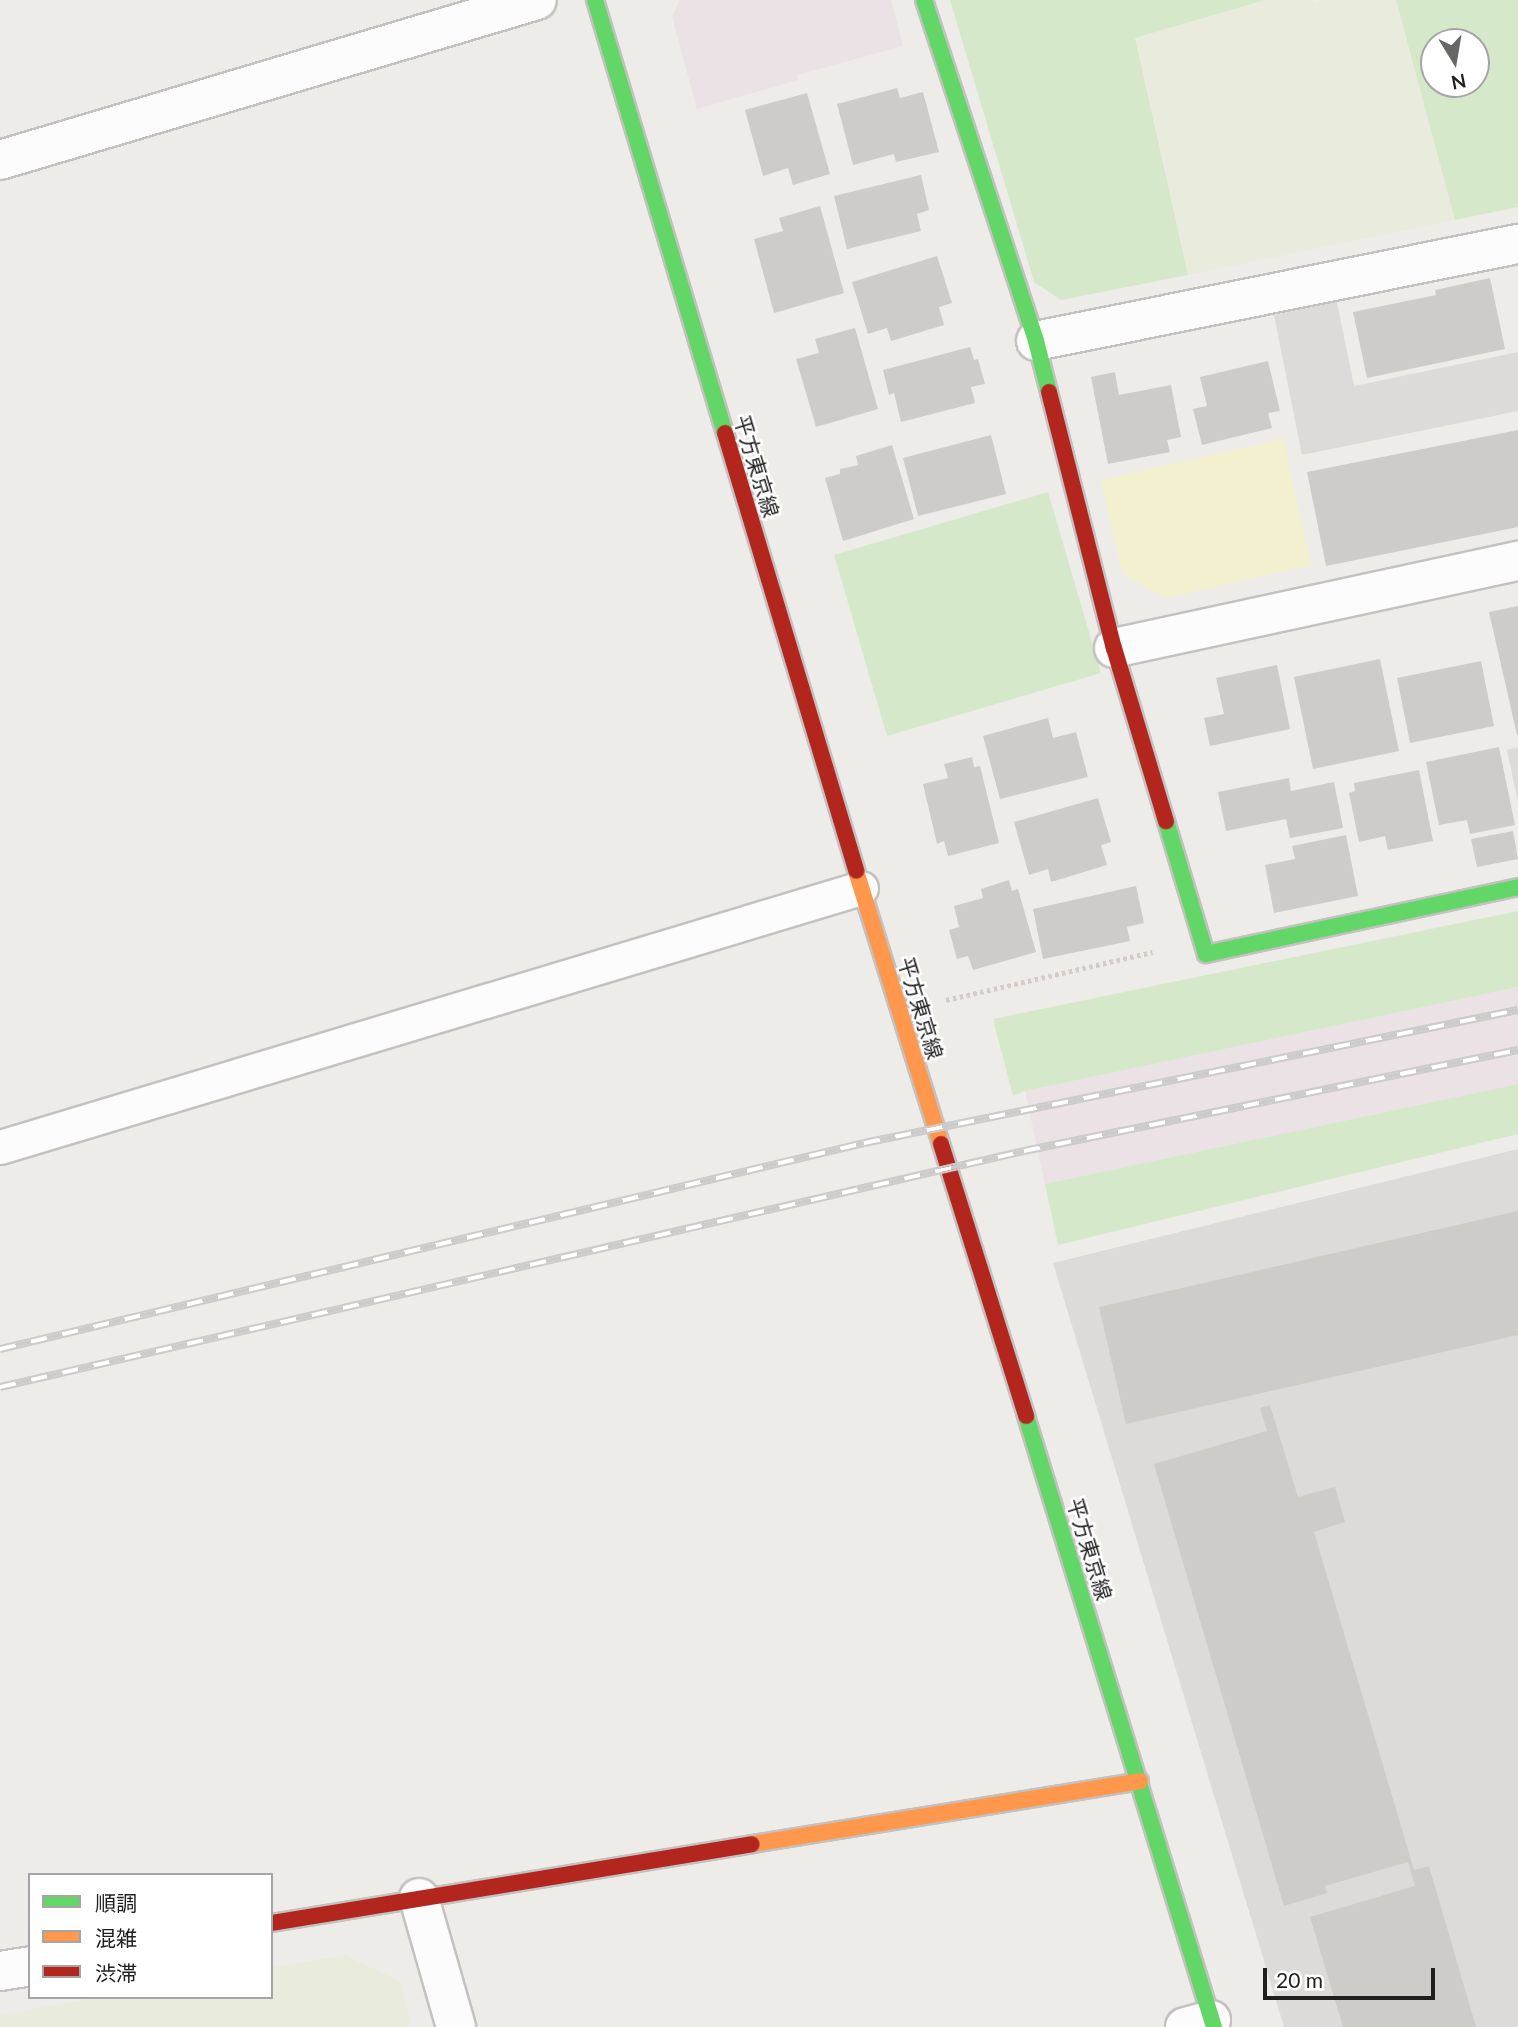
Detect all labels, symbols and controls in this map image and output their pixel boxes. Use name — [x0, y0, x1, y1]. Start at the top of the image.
north arrow — [1420, 28, 1490, 98]
text: N — [1449, 69, 1468, 95]
street label: 平方東京線 — [730, 412, 784, 520]
street label: 平方東京線 — [894, 954, 948, 1062]
street label: 平方東京線 — [1063, 1495, 1117, 1603]
legend — [28, 1873, 273, 1999]
text: 順調 — [95, 1890, 137, 1915]
text: 混雑 — [95, 1925, 137, 1950]
scale bar — [1266, 1954, 1438, 1998]
text: 渋滞 — [95, 1960, 137, 1985]
text: 20 m — [1276, 1967, 1323, 1992]

